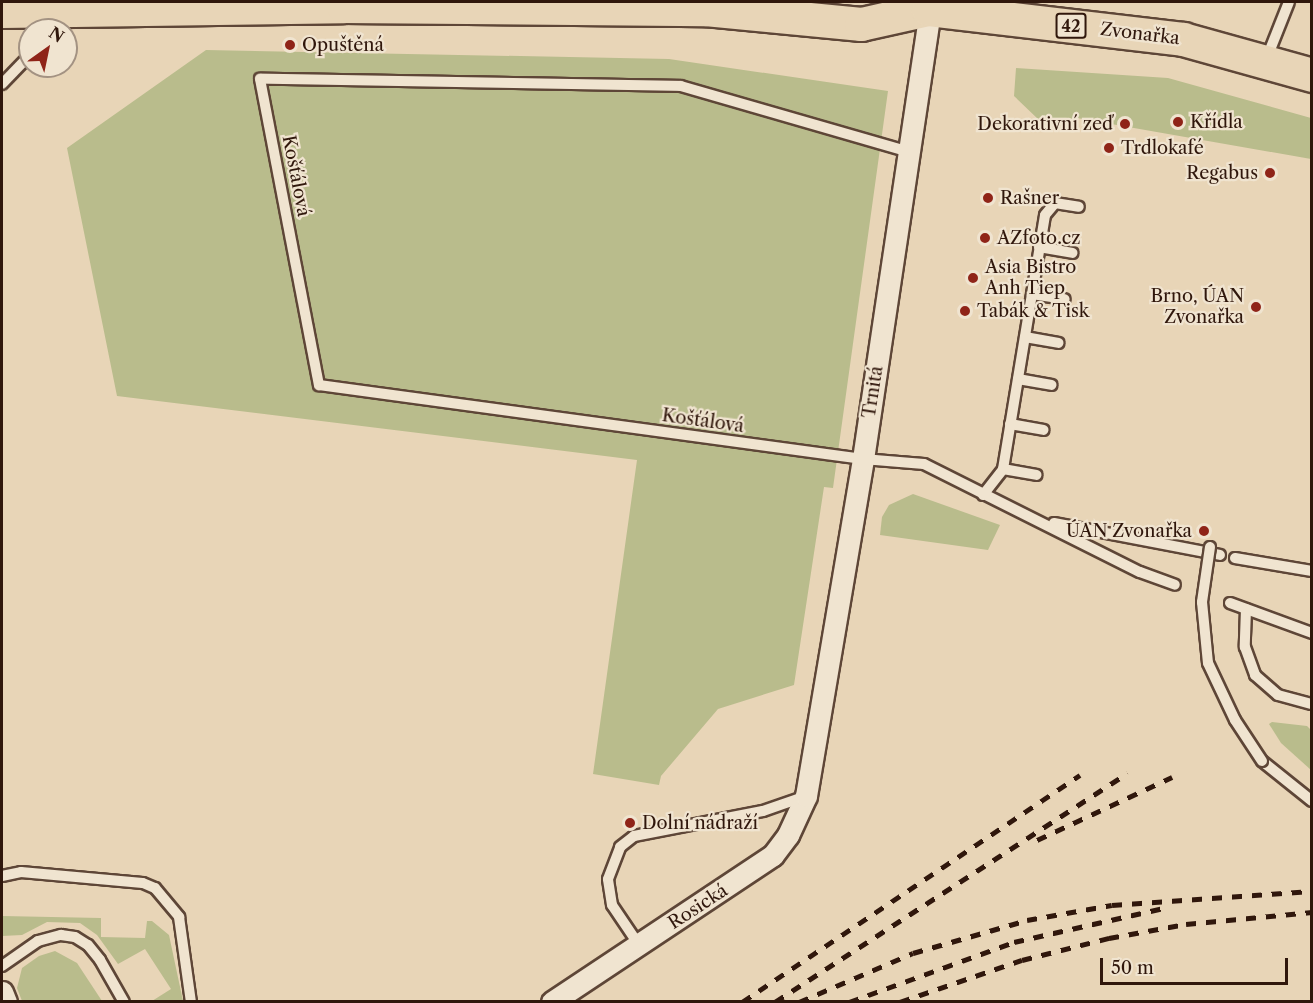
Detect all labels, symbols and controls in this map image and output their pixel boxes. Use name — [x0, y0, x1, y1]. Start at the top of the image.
road number: 42 — [1054, 13, 1088, 39]
north arrow — [18, 18, 78, 78]
street label: Zvonařka — [1099, 18, 1181, 50]
text: N — [45, 22, 68, 47]
place label: Opuštěná — [302, 34, 384, 56]
marker: Opuštěná — [283, 38, 297, 52]
place label: Křídla — [1190, 111, 1243, 133]
place label: Dekorativní zeď — [977, 113, 1113, 135]
marker: Křídla — [1171, 115, 1185, 129]
marker: Dekorativní zeď — [1118, 117, 1132, 131]
street label: Košťálová — [278, 133, 314, 219]
place label: Trdlokafé — [1121, 137, 1204, 159]
marker: Trdlokafé — [1102, 141, 1116, 155]
place label: Regabus — [1186, 162, 1258, 184]
marker: Regabus — [1263, 166, 1277, 180]
place label: Rašner — [1000, 187, 1059, 209]
marker: Rašner — [981, 191, 995, 205]
place label: AZfoto.cz — [997, 227, 1081, 249]
marker: AZfoto.cz — [978, 231, 992, 245]
place label: Asia Bistro Anh Tiep — [985, 257, 1076, 300]
marker: Asia Bistro Anh Tiep — [966, 271, 980, 285]
place label: Brno, ÚAN Zvonařka — [1151, 286, 1244, 328]
place label: Tabák & Tisk — [977, 300, 1090, 322]
marker: Brno, ÚAN Zvonařka — [1249, 300, 1263, 314]
marker: Tabák & Tisk — [958, 304, 972, 318]
street label: Trnitá — [858, 364, 888, 420]
street label: Košťálová — [661, 405, 745, 437]
place label: ÚAN Zvonařka — [1066, 520, 1192, 542]
marker: ÚAN Zvonařka — [1197, 524, 1211, 538]
place label: Dolní nádraží — [642, 812, 758, 834]
marker: Dolní nádraží — [623, 816, 637, 830]
street label: Rosická — [664, 880, 732, 934]
scale bar — [1103, 946, 1290, 984]
text: 50 m — [1111, 957, 1154, 979]

